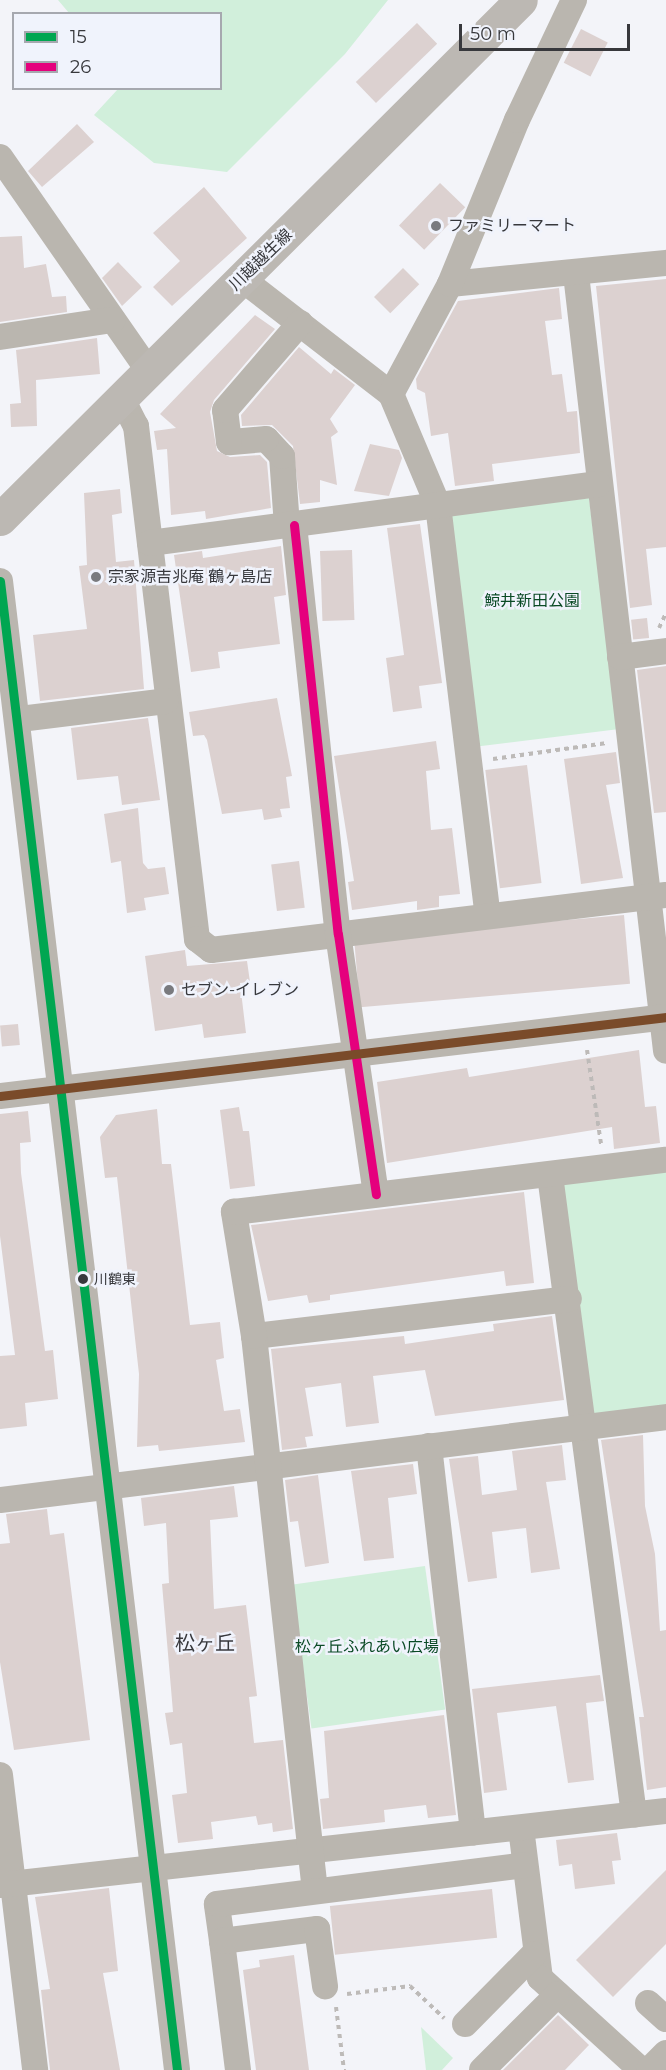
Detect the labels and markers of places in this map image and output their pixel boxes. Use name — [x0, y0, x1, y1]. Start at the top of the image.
place label: ファミリーマート — [448, 216, 576, 236]
marker: ファミリーマート — [429, 219, 443, 233]
place label: 宗家源吉兆庵 鶴ヶ島店 — [108, 567, 272, 587]
marker: 宗家源吉兆庵 鶴ヶ島店 — [89, 570, 103, 584]
place label: セブン-イレブン — [181, 980, 299, 1000]
marker: セブン-イレブン — [162, 983, 176, 997]
place label: 川鶴東 — [94, 1271, 136, 1287]
marker: 川鶴東 — [77, 1273, 89, 1285]

